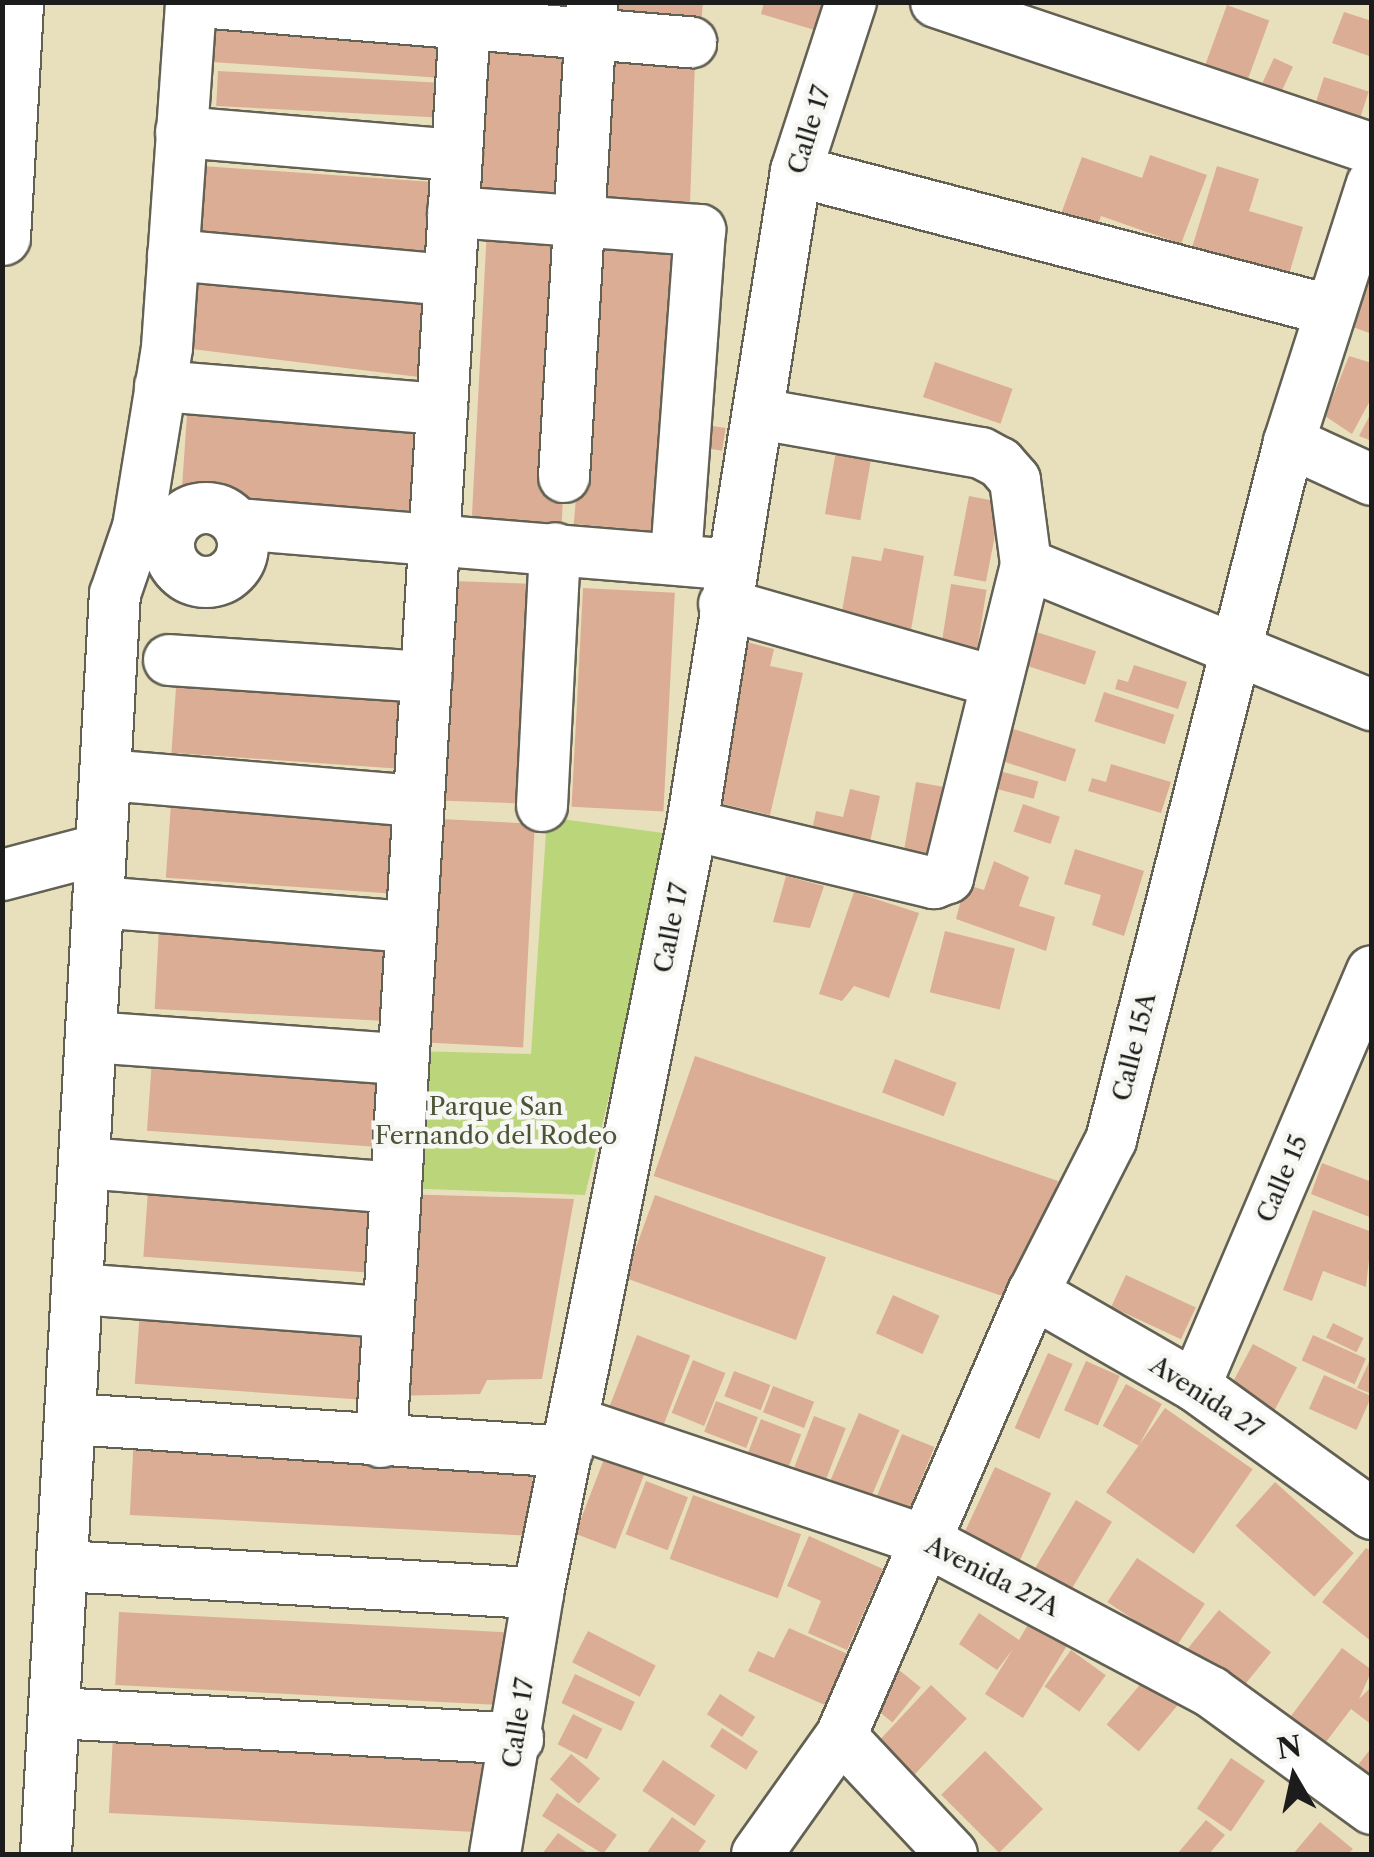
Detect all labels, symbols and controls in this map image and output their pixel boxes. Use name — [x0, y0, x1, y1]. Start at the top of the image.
street label: Calle 17 — [782, 82, 838, 178]
street label: Calle 17 — [649, 881, 695, 975]
street label: Calle 15A — [1107, 990, 1163, 1104]
park label: Parque San Fernando del Rodeo — [375, 1093, 617, 1152]
street label: Calle 15 — [1251, 1131, 1315, 1227]
street label: Avenida 27 — [1144, 1350, 1268, 1446]
street label: Avenida 27A — [920, 1530, 1064, 1624]
street label: Calle 17 — [497, 1676, 541, 1770]
north arrow — [1244, 1727, 1344, 1827]
text: N — [1275, 1729, 1304, 1766]

